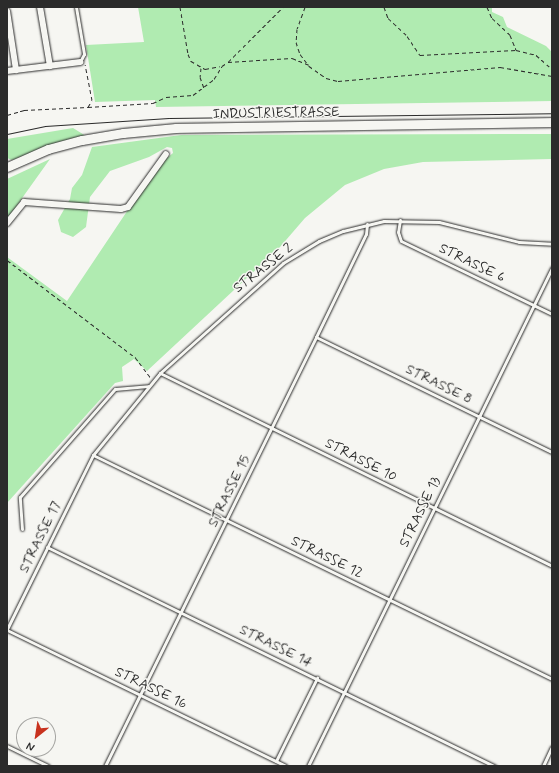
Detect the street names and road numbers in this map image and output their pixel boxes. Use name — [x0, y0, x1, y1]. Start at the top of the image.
street label: INDUSTRIESTRASSE — [212, 103, 340, 123]
street label: STRASSE 2 — [230, 239, 296, 297]
street label: STRASSE 6 — [436, 240, 508, 286]
street label: STRASSE 8 — [403, 361, 475, 407]
street label: STRASSE 10 — [322, 435, 400, 485]
street label: STRASSE 15 — [204, 452, 254, 530]
street label: STRASSE 13 — [396, 474, 444, 550]
street label: STRASSE 17 — [15, 498, 65, 576]
street label: STRASSE 12 — [288, 532, 366, 582]
street label: STRASSE 14 — [237, 621, 315, 671]
street label: STRASSE 16 — [112, 663, 190, 713]

